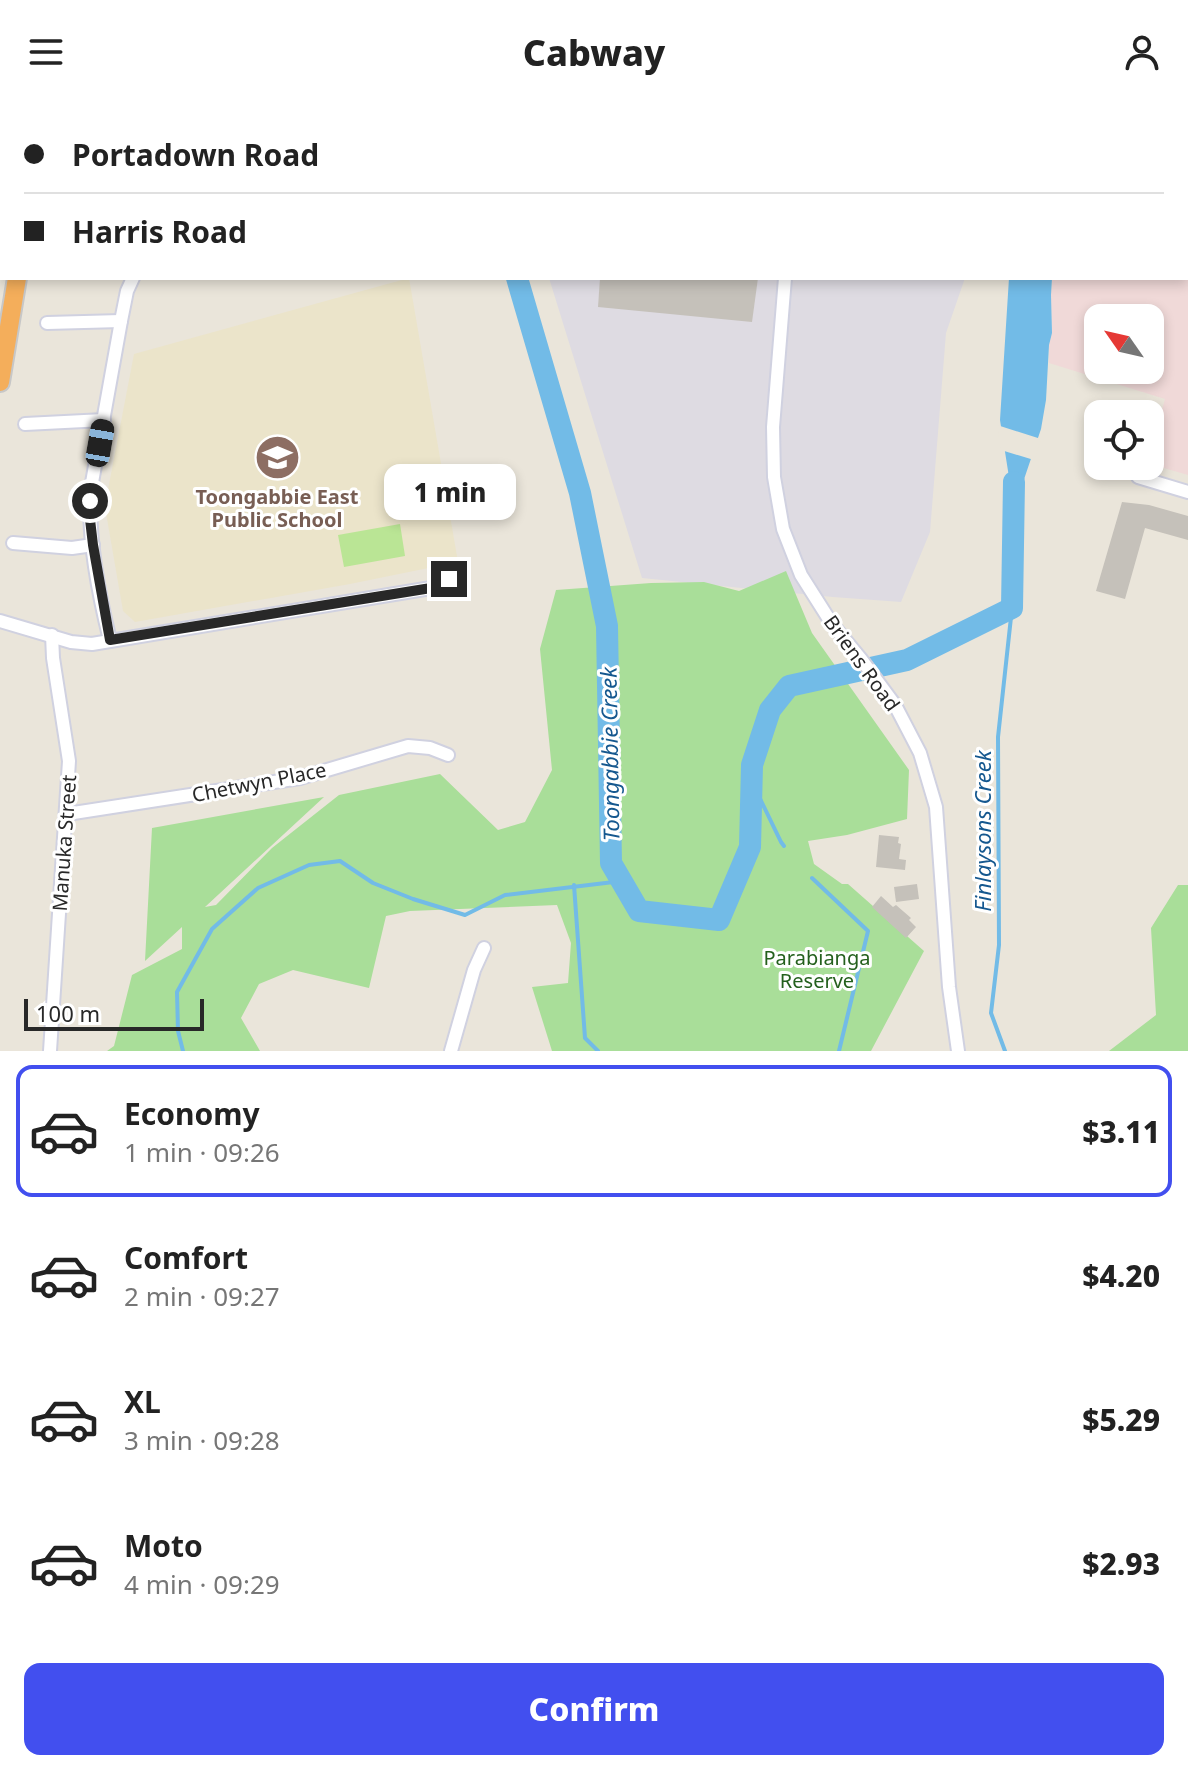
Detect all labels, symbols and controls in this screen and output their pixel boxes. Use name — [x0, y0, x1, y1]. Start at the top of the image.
text: Cabway — [523, 28, 665, 77]
icon: menu — [24, 30, 68, 74]
icon: person — [1120, 30, 1164, 74]
text: Portadown Road — [72, 134, 319, 175]
text: Harris Road — [72, 211, 247, 252]
north arrow — [1084, 304, 1164, 384]
map controls — [1084, 304, 1164, 480]
button: locate — [1084, 400, 1164, 480]
car — [84, 417, 116, 469]
school or university icon: Toongabbie East Public School — [253, 433, 301, 481]
callout: 1 min — [383, 463, 515, 519]
text: 1 min — [414, 474, 486, 510]
route start — [72, 483, 108, 519]
place label: Toongabbie East Public School — [195, 483, 359, 533]
route end — [431, 561, 467, 597]
street label: Briens Road — [818, 609, 906, 717]
water label: Toongabbie Creek — [592, 666, 626, 841]
water label: Finlaysons Creek — [967, 749, 997, 912]
street label: Chetwyn Place — [190, 756, 328, 808]
street label: Manuka Street — [46, 774, 82, 912]
park label: Parabianga Reserve — [764, 944, 870, 994]
scale bar — [24, 995, 204, 1031]
text: 100 m — [36, 998, 100, 1028]
text: Economy — [124, 1093, 260, 1134]
icon: car — [28, 1095, 100, 1167]
text: $3.11 — [1082, 1111, 1160, 1152]
text: 1 min · 09:26 — [124, 1134, 280, 1170]
text: Comfort — [124, 1237, 248, 1278]
icon: car — [28, 1239, 100, 1311]
text: $4.20 — [1082, 1255, 1160, 1296]
text: 2 min · 09:27 — [124, 1278, 280, 1314]
text: XL — [124, 1381, 161, 1422]
icon: car — [28, 1383, 100, 1455]
text: $5.29 — [1082, 1399, 1160, 1440]
text: 3 min · 09:28 — [124, 1422, 280, 1458]
text: Moto — [124, 1525, 203, 1566]
icon: car — [28, 1527, 100, 1599]
text: $2.93 — [1082, 1543, 1160, 1584]
text: 4 min · 09:29 — [124, 1566, 280, 1602]
button: Confirm — [24, 1663, 1164, 1755]

